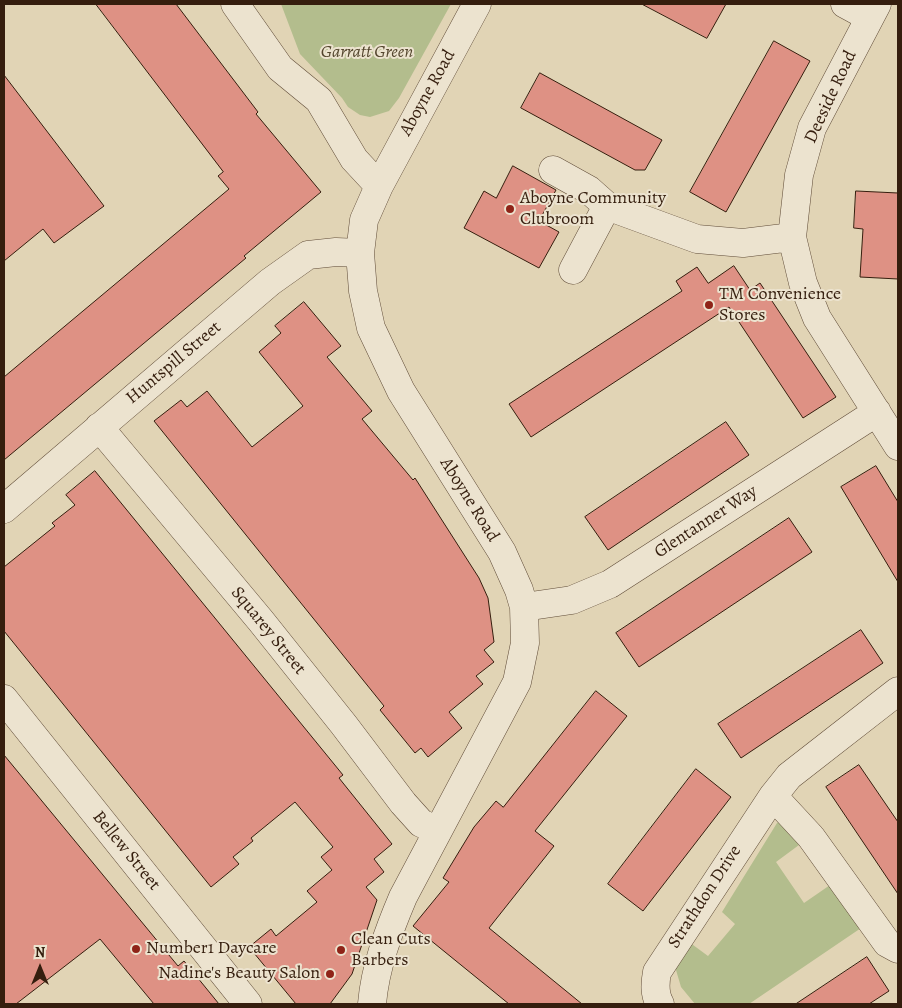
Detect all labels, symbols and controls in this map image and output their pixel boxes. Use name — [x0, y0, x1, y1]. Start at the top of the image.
park label: Garratt Green — [321, 42, 413, 64]
street label: Aboyne Road — [396, 46, 460, 140]
street label: Deeside Road — [800, 47, 862, 147]
place label: Aboyne Community Clubroom — [520, 188, 666, 230]
marker: Aboyne Community Clubroom — [504, 203, 516, 215]
place label: TM Convenience Stores — [719, 284, 841, 326]
marker: TM Convenience Stores — [703, 299, 715, 311]
street label: Huntspill Street — [122, 317, 226, 409]
street label: Aboyne Road — [435, 454, 503, 546]
street label: Glentanner Way — [651, 481, 761, 563]
street label: Squarey Street — [226, 583, 310, 679]
street label: Bellew Street — [87, 807, 165, 895]
street label: Strathdon Drive — [664, 841, 746, 953]
place label: Clean Cuts Barbers — [351, 929, 431, 972]
place label: Number1 Daycare — [146, 938, 277, 960]
north arrow — [15, 943, 65, 993]
text: N — [35, 943, 45, 962]
marker: Number1 Daycare — [130, 943, 142, 955]
marker: Clean Cuts Barbers — [335, 944, 347, 956]
place label: Nadine's Beauty Salon — [158, 963, 320, 985]
marker: Nadine's Beauty Salon — [324, 968, 336, 980]

